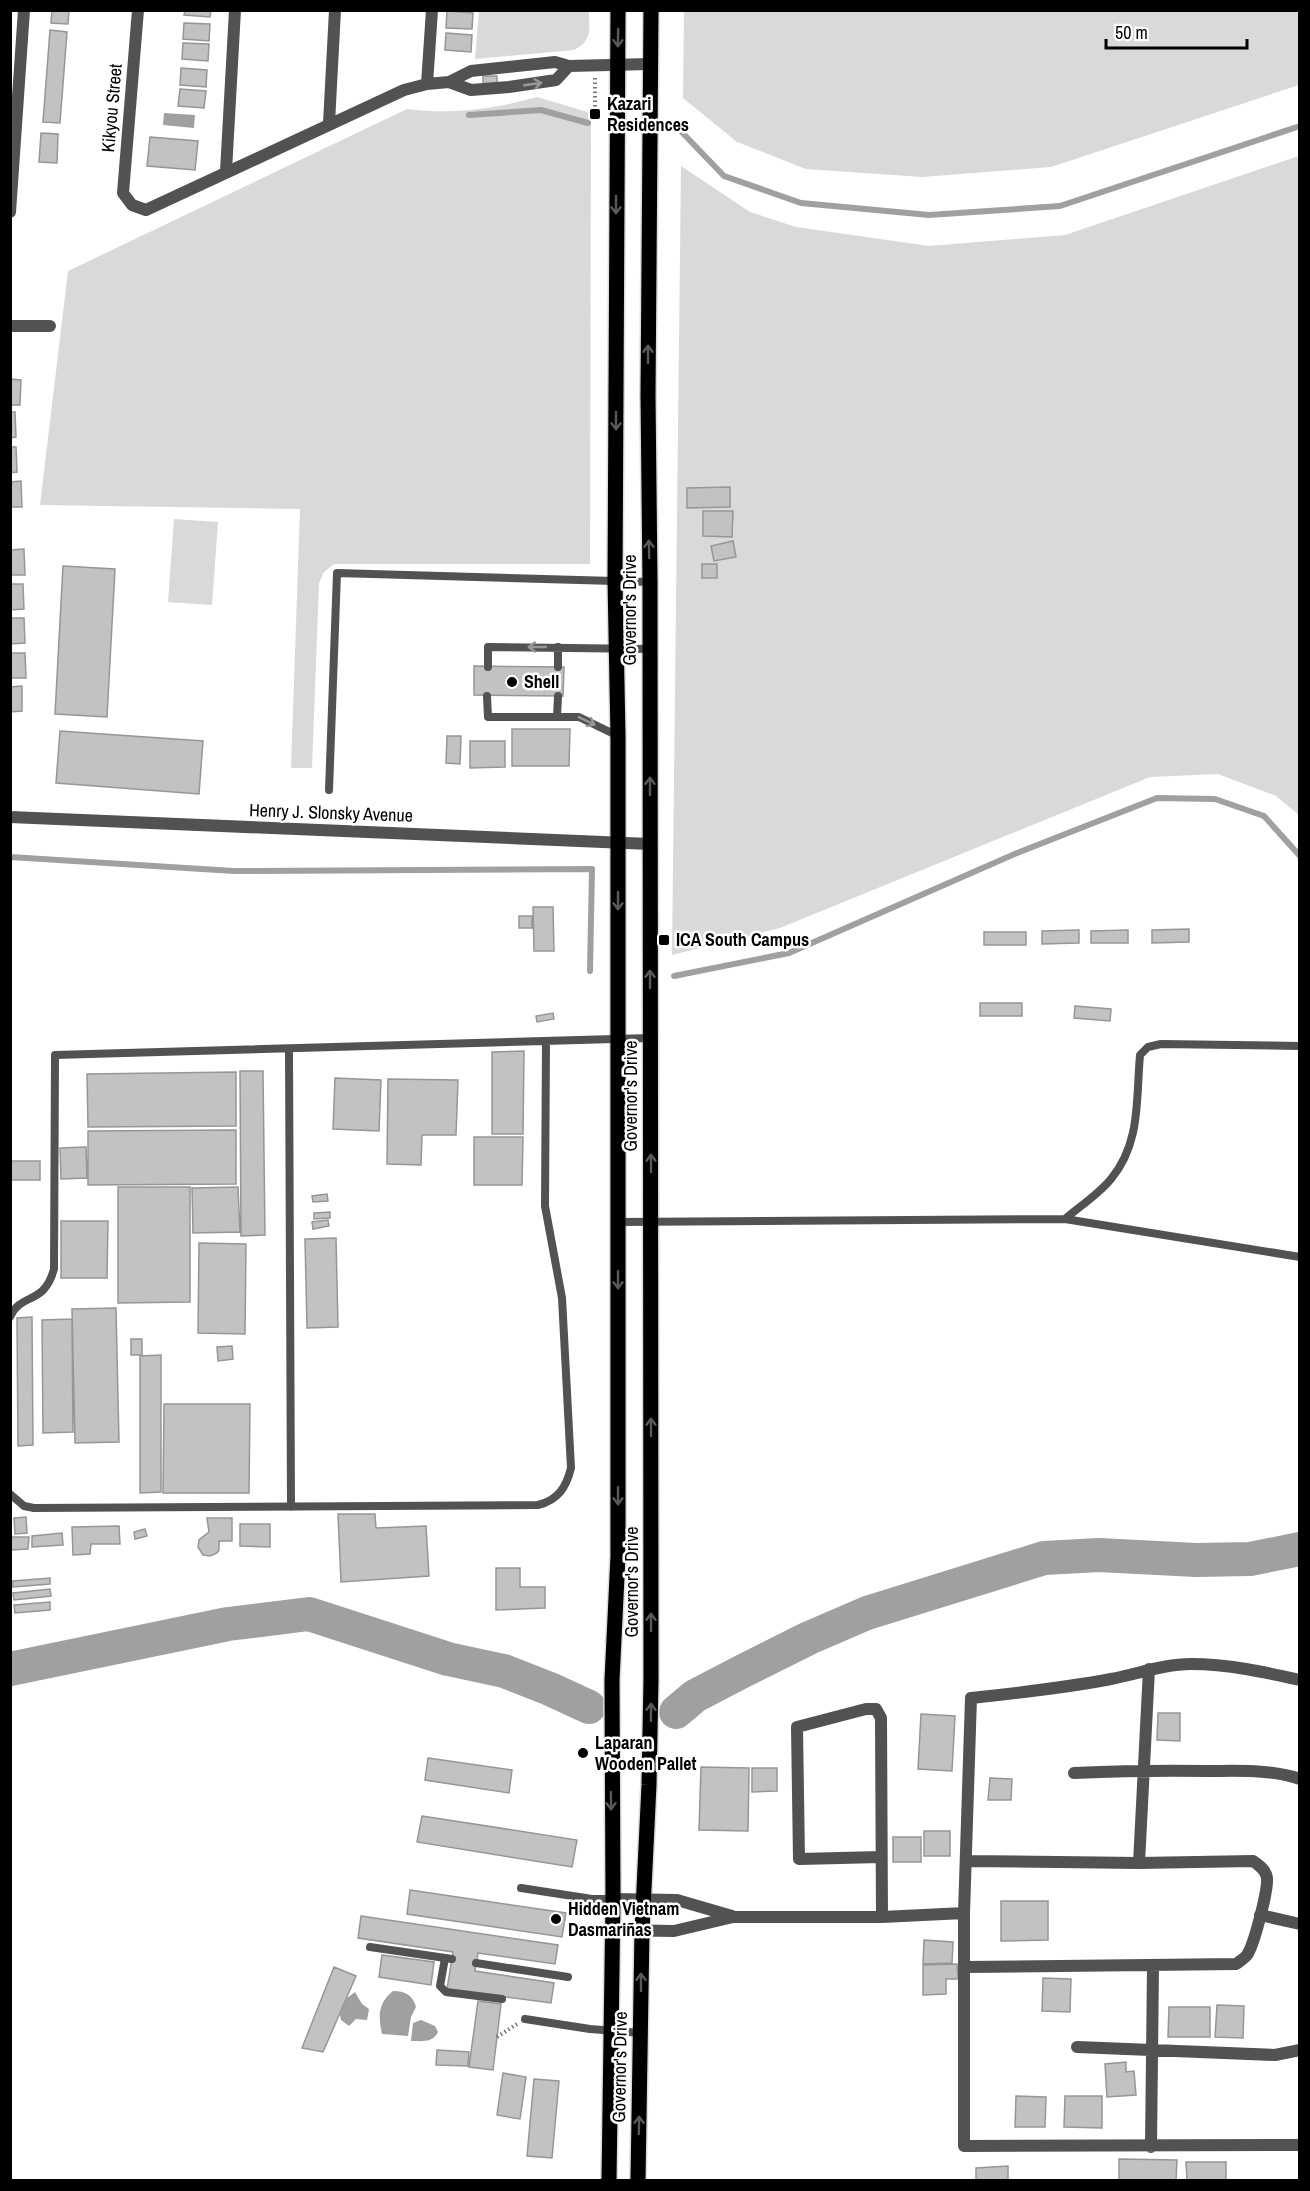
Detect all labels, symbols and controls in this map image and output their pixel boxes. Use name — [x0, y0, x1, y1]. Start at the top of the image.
scale bar — [1106, 12, 1247, 50]
text: 50 m — [1115, 20, 1148, 45]
one-way arrow — [612, 27, 624, 47]
street label: Kikyou Street — [95, 63, 128, 153]
one-way arrow — [522, 78, 542, 89]
place label: Kazari Residences — [607, 91, 689, 137]
marker: Kazari Residences — [588, 107, 602, 121]
one-way arrow — [610, 194, 622, 214]
one-way arrow — [642, 344, 654, 364]
one-way arrow — [610, 410, 622, 430]
one-way arrow — [644, 539, 655, 559]
street label: Governor's Drive — [617, 554, 642, 666]
one-way arrow — [528, 641, 548, 653]
place label: Shell — [524, 669, 559, 694]
marker: Shell — [505, 675, 519, 689]
one-way arrow — [578, 716, 596, 728]
one-way arrow — [644, 776, 656, 796]
street label: Henry J. Slonsky Avenue — [249, 797, 413, 828]
one-way arrow — [612, 891, 624, 911]
place label: ICA South Campus — [676, 927, 809, 952]
marker: ICA South Campus — [657, 933, 671, 947]
one-way arrow — [644, 970, 656, 990]
street label: Governor's Drive — [618, 1040, 643, 1152]
one-way arrow — [645, 1153, 657, 1173]
one-way arrow — [612, 1270, 624, 1290]
one-way arrow — [645, 1417, 657, 1437]
one-way arrow — [612, 1486, 624, 1506]
street label: Governor's Drive — [619, 1526, 644, 1638]
one-way arrow — [645, 1612, 657, 1632]
one-way arrow — [645, 1702, 657, 1722]
place label: Laparan Wooden Pallet — [595, 1730, 697, 1776]
marker: Laparan Wooden Pallet — [576, 1746, 590, 1760]
one-way arrow — [606, 1790, 617, 1810]
place label: Hidden Vietnam Dasmariñas — [568, 1896, 679, 1942]
marker: Hidden Vietnam Dasmariñas — [549, 1912, 563, 1926]
one-way arrow — [635, 1972, 647, 1992]
street label: Governor's Drive — [606, 2011, 633, 2123]
one-way arrow — [633, 2115, 645, 2135]

